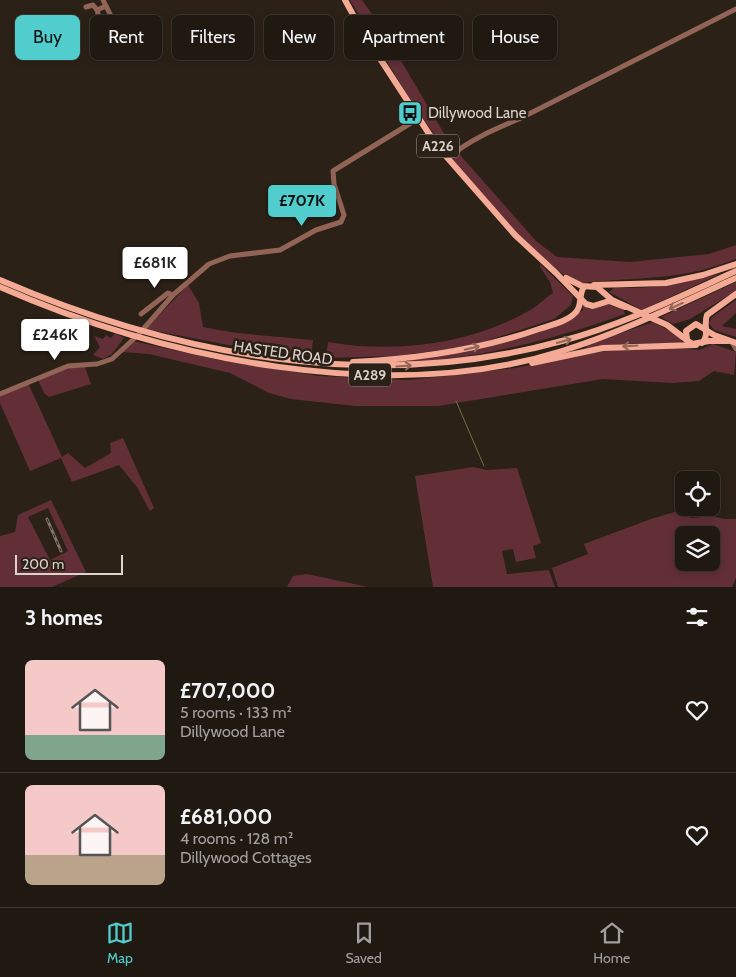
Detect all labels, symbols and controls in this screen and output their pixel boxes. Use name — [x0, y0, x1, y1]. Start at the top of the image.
chip: Buy — [15, 15, 80, 60]
chip: Rent — [90, 15, 162, 60]
chip: Filters — [172, 15, 254, 60]
chip: New — [264, 15, 334, 60]
chip: Apartment — [344, 15, 463, 60]
chip: House — [473, 15, 557, 60]
bus stop icon: Dillywood Lane — [397, 100, 423, 126]
place label: Dillywood Lane — [428, 104, 527, 122]
road number: A226 — [417, 134, 459, 158]
pin: £707K — [267, 184, 337, 227]
text: £707K — [279, 191, 325, 210]
pin: £681K — [120, 246, 190, 289]
text: £681K — [134, 253, 176, 272]
one-way arrow — [669, 302, 684, 312]
pin: £246K — [20, 318, 90, 361]
text: £246K — [32, 325, 78, 344]
one-way arrow — [555, 335, 571, 345]
street label: HASTED ROAD — [232, 337, 334, 369]
one-way arrow — [623, 341, 639, 350]
one-way arrow — [463, 343, 479, 352]
one-way arrow — [395, 361, 411, 371]
road number: A289 — [349, 364, 391, 386]
map controls — [675, 471, 720, 571]
button: locate — [675, 471, 720, 516]
button: layers — [675, 526, 720, 571]
scale bar — [15, 552, 122, 575]
text: 200 m — [22, 555, 64, 573]
icon: filters — [683, 603, 711, 631]
text: 3 homes — [25, 605, 103, 630]
text: £707,000 — [180, 678, 275, 703]
icon: home — [65, 680, 125, 740]
icon: heart — [683, 696, 711, 724]
text: 5 rooms · 133 m² — [180, 703, 292, 722]
text: Dillywood Lane — [180, 722, 285, 741]
text: £681,000 — [180, 804, 272, 829]
icon: home — [65, 805, 125, 865]
icon: heart — [683, 821, 711, 849]
text: 4 rooms · 128 m² — [180, 829, 293, 848]
text: Dillywood Cottages — [180, 848, 312, 867]
tab: Map — [106, 919, 134, 967]
tab: Saved — [345, 919, 382, 967]
tab: Home — [593, 919, 630, 967]

